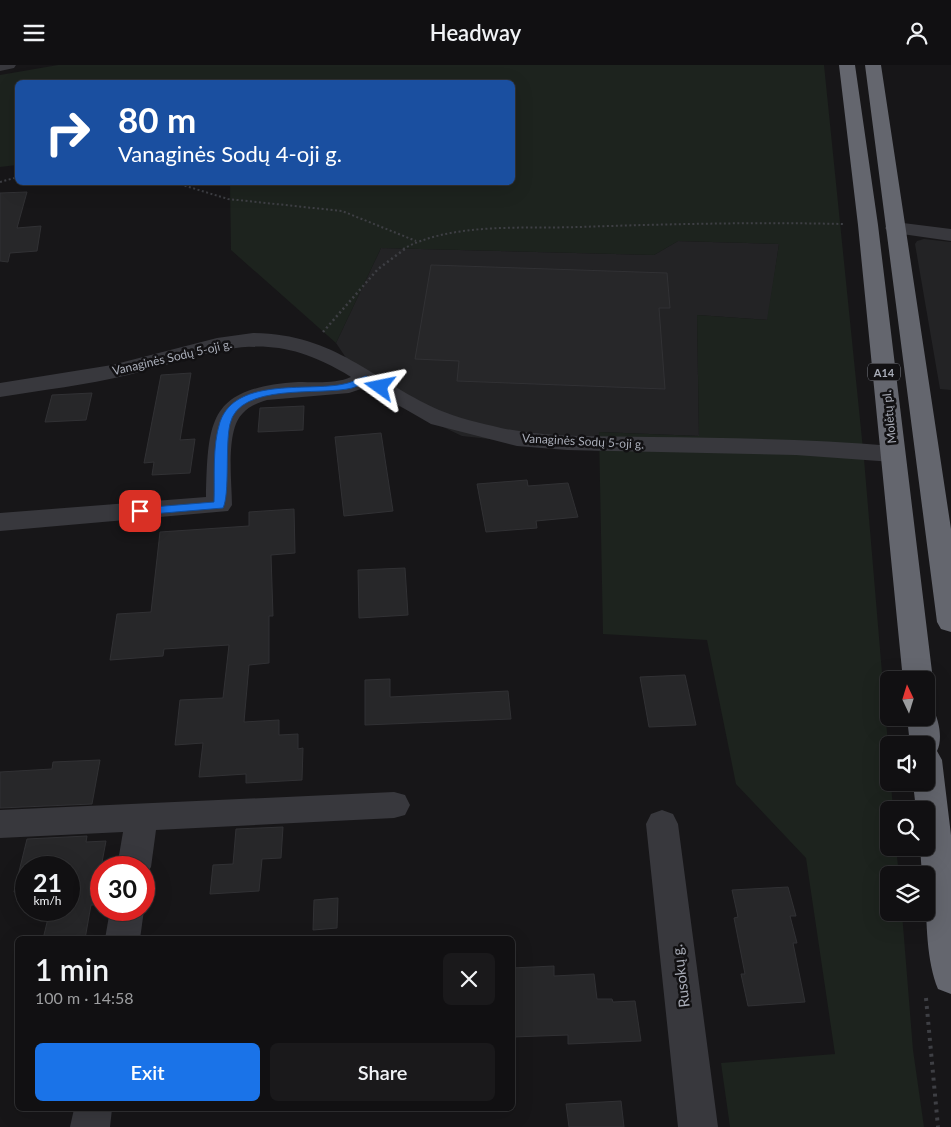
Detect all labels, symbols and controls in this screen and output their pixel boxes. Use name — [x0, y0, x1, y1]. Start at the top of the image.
icon: menu — [20, 19, 48, 47]
text: Headway — [430, 19, 521, 46]
icon: person — [903, 19, 931, 47]
text: 80 m — [118, 98, 196, 140]
icon: right — [35, 100, 100, 165]
text: Vanaginės Sodų 4-oji g. — [118, 140, 342, 167]
street label: Vanaginės Sodų 5-oji g. — [111, 336, 233, 378]
position arrow — [353, 360, 405, 412]
road number: A14 — [868, 363, 900, 381]
street label: Molėtų pl. — [879, 390, 899, 444]
street label: Vanaginės Sodų 5-oji g. — [522, 430, 645, 452]
pin — [119, 490, 161, 532]
icon: arrive — [126, 497, 154, 525]
north arrow — [880, 671, 935, 726]
map controls — [880, 671, 935, 921]
button: sound — [880, 736, 935, 791]
button: search — [880, 801, 935, 856]
speed limit sign: 30 — [90, 856, 155, 921]
button: layers — [880, 866, 935, 921]
text: 21 — [33, 867, 62, 897]
text: km/h — [33, 893, 62, 908]
street label: Rusokų g. — [667, 943, 693, 1009]
text: 1 min — [35, 951, 109, 987]
button: close — [443, 953, 495, 1005]
text: 100 m · 14:58 — [35, 988, 134, 1007]
button: Exit — [35, 1043, 260, 1101]
button: Share — [270, 1043, 495, 1101]

